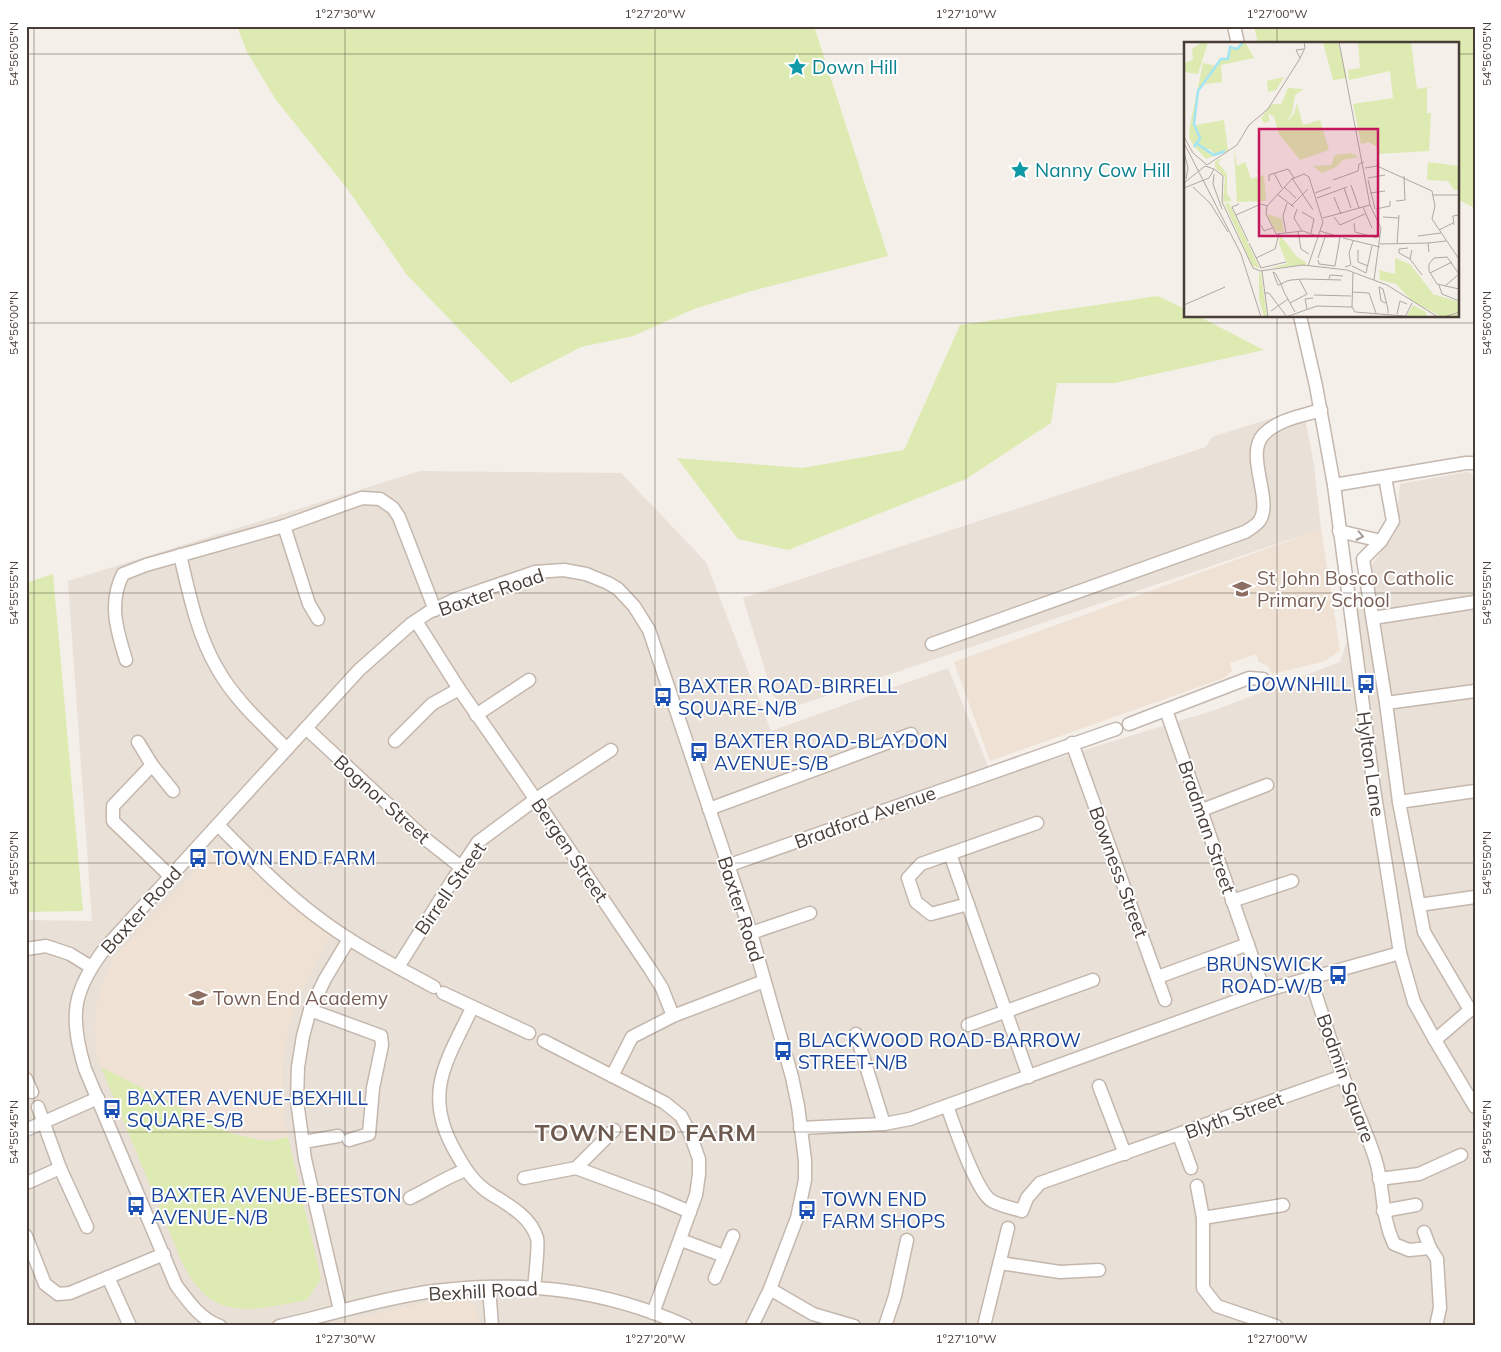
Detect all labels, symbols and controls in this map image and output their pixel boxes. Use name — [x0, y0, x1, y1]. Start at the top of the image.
text: 1°27'30"W — [314, 6, 376, 21]
text: 1°27'20"W — [624, 6, 686, 21]
text: 1°27'10"W — [935, 6, 997, 21]
text: 1°27'00"W — [1246, 6, 1308, 21]
text: 54°56'05"N — [6, 22, 21, 86]
text: 54°56'05"N — [1479, 22, 1494, 86]
inset map — [1184, 42, 1458, 318]
place label: Down Hill — [812, 55, 898, 79]
place icon: Down Hill — [786, 56, 808, 78]
place label: Nanny Cow Hill — [1035, 158, 1170, 182]
place icon: Nanny Cow Hill — [1009, 159, 1031, 181]
text: 54°56'00"N — [6, 291, 21, 355]
text: 54°56'00"N — [1479, 291, 1494, 355]
one-way arrow — [1356, 530, 1365, 541]
text: 54°55'55"N — [6, 561, 21, 625]
text: 54°55'55"N — [1479, 561, 1494, 625]
street label: Baxter Road — [435, 563, 547, 621]
place label: St John Bosco Catholic Primary School — [1257, 566, 1454, 612]
school or university icon: St John Bosco Catholic Primary School — [1231, 578, 1253, 600]
place label: DOWNHILL — [1247, 672, 1352, 696]
bus stop icon: DOWNHILL — [1355, 673, 1377, 695]
place label: BAXTER ROAD-BIRRELL SQUARE-N/B — [678, 674, 898, 720]
bus stop icon: BAXTER ROAD-BIRRELL SQUARE-N/B — [652, 686, 674, 708]
street label: Hylton Lane — [1352, 710, 1390, 818]
place label: BAXTER ROAD-BLAYDON AVENUE-S/B — [714, 729, 948, 775]
bus stop icon: BAXTER ROAD-BLAYDON AVENUE-S/B — [688, 741, 710, 763]
street label: Bognor Street — [329, 749, 435, 849]
street label: Bradman Street — [1173, 757, 1241, 897]
street label: Bradford Avenue — [791, 780, 939, 854]
street label: Bergen Street — [526, 793, 614, 907]
street label: Bowness Street — [1084, 803, 1154, 941]
text: 54°55'50"N — [6, 831, 21, 895]
text: 54°55'50"N — [1479, 831, 1494, 895]
street label: Birrell Street — [409, 837, 491, 939]
place label: TOWN END FARM — [213, 846, 376, 870]
bus stop icon: TOWN END FARM — [187, 847, 209, 869]
street label: Baxter Road — [713, 853, 769, 965]
street label: Baxter Road — [95, 861, 187, 959]
place label: BRUNSWICK ROAD-W/B — [1206, 952, 1324, 998]
bus stop icon: BRUNSWICK ROAD-W/B — [1327, 964, 1349, 986]
place label: Town End Academy — [213, 986, 388, 1010]
school or university icon: Town End Academy — [187, 987, 209, 1009]
street label: Bodmin Square — [1312, 1010, 1380, 1146]
place label: BLACKWOOD ROAD-BARROW STREET-N/B — [798, 1028, 1081, 1074]
bus stop icon: BLACKWOOD ROAD-BARROW STREET-N/B — [772, 1040, 794, 1062]
place label: BAXTER AVENUE-BEXHILL SQUARE-S/B — [127, 1086, 368, 1132]
street label: Blyth Street — [1182, 1086, 1287, 1144]
bus stop icon: BAXTER AVENUE-BEXHILL SQUARE-S/B — [101, 1098, 123, 1120]
text: 54°55'45"N — [6, 1100, 21, 1164]
text: 54°55'45"N — [1479, 1100, 1494, 1164]
district label: TOWN END FARM — [535, 1117, 757, 1147]
place label: BAXTER AVENUE-BEESTON AVENUE-N/B — [151, 1183, 401, 1229]
place label: TOWN END FARM SHOPS — [822, 1187, 945, 1233]
bus stop icon: BAXTER AVENUE-BEESTON AVENUE-N/B — [125, 1195, 147, 1217]
bus stop icon: TOWN END FARM SHOPS — [796, 1199, 818, 1221]
street label: Bexhill Road — [428, 1276, 538, 1306]
text: 1°27'30"W — [314, 1331, 376, 1346]
text: 1°27'20"W — [624, 1331, 686, 1346]
text: 1°27'10"W — [935, 1331, 997, 1346]
text: 1°27'00"W — [1246, 1331, 1308, 1346]

